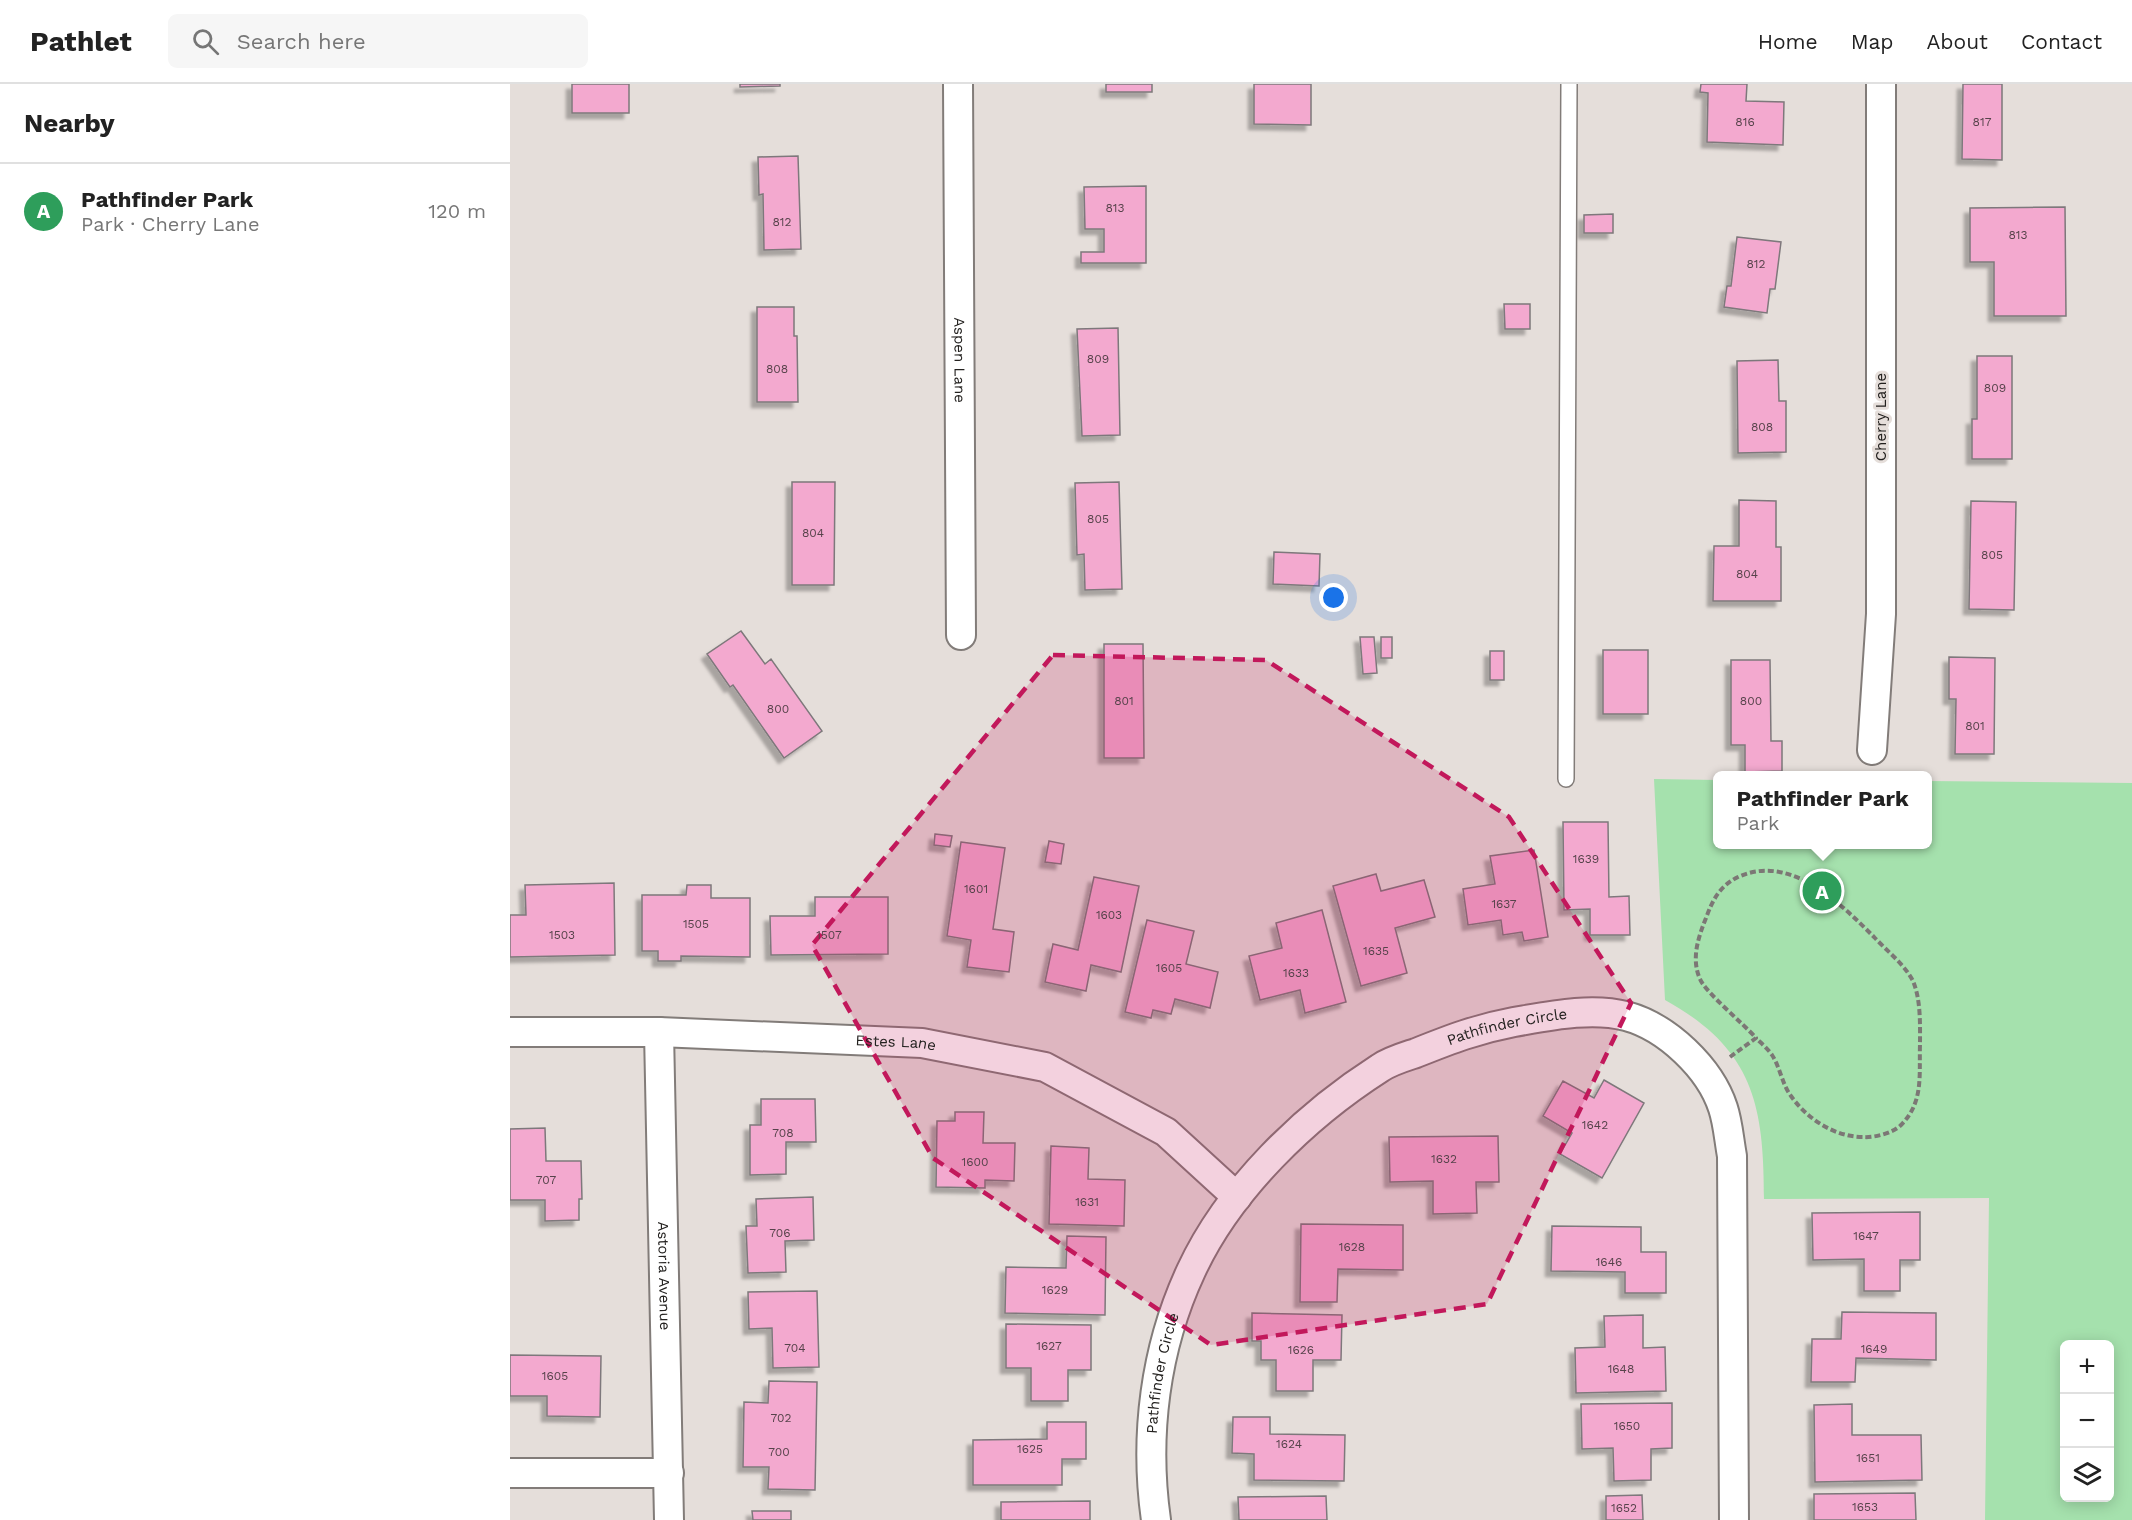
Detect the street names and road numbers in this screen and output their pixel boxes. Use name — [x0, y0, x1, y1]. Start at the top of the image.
street label: Aspen Lane — [950, 317, 969, 403]
street label: Cherry Lane — [1872, 373, 1890, 461]
street label: Pathfinder Circle — [1445, 1005, 1568, 1049]
street label: Estes Lane — [855, 1031, 938, 1055]
street label: Astoria Avenue — [654, 1221, 674, 1331]
street label: Pathfinder Circle — [1143, 1310, 1183, 1434]

